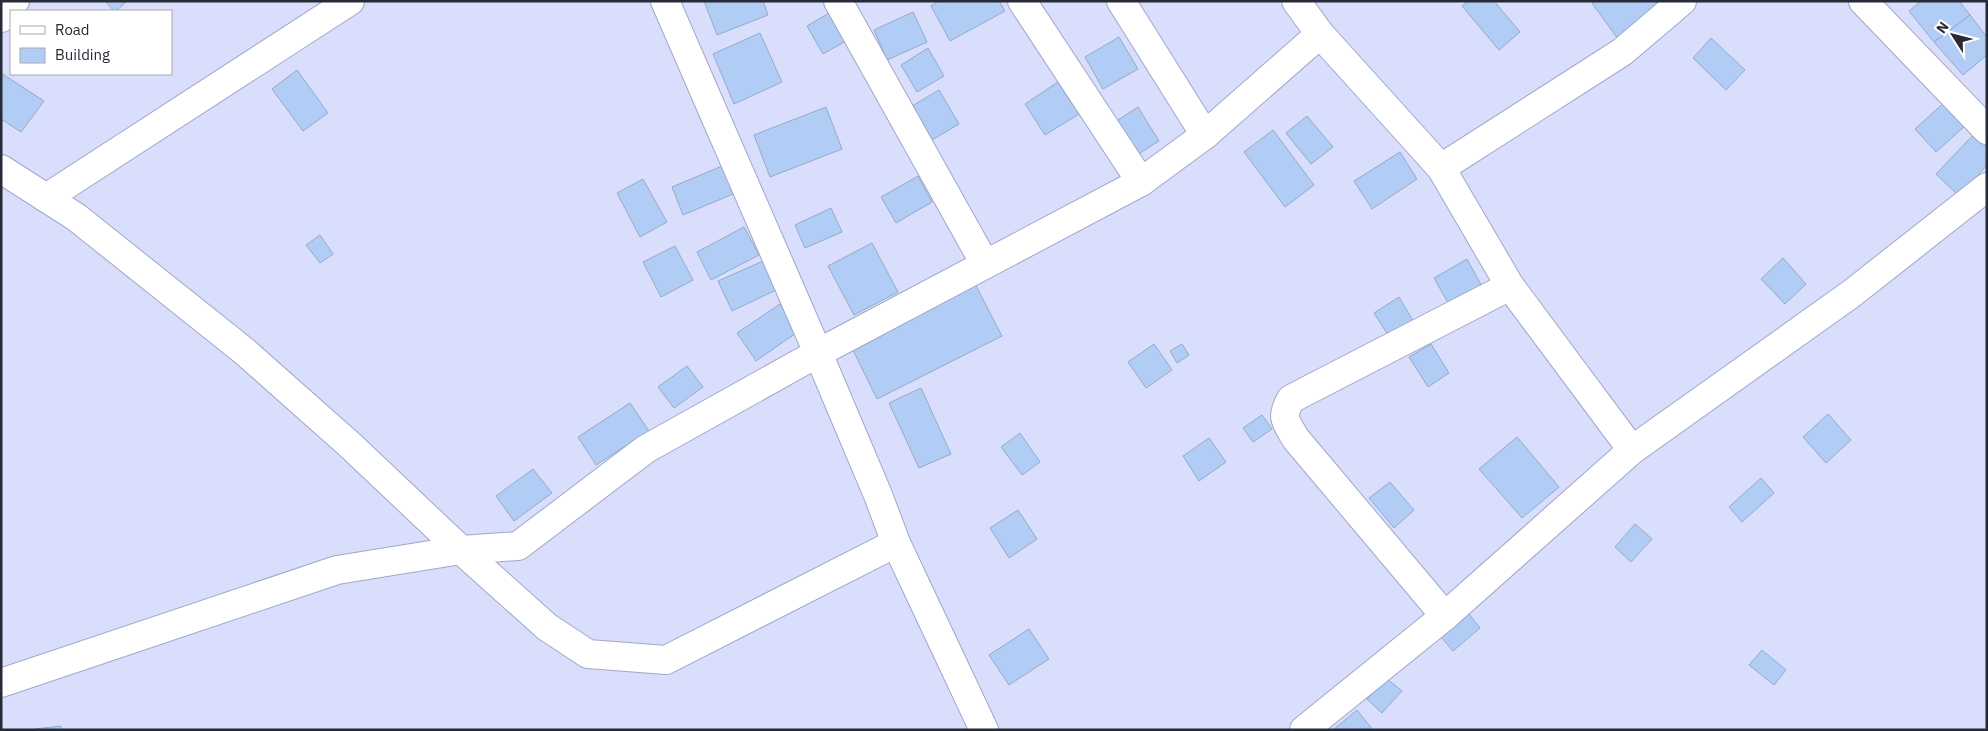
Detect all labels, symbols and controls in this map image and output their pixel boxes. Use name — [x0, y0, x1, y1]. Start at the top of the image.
legend — [10, 10, 172, 75]
north arrow — [1928, 10, 1978, 60]
text: N — [1932, 18, 1953, 37]
text: Road — [55, 20, 90, 39]
text: Building — [55, 45, 110, 64]

